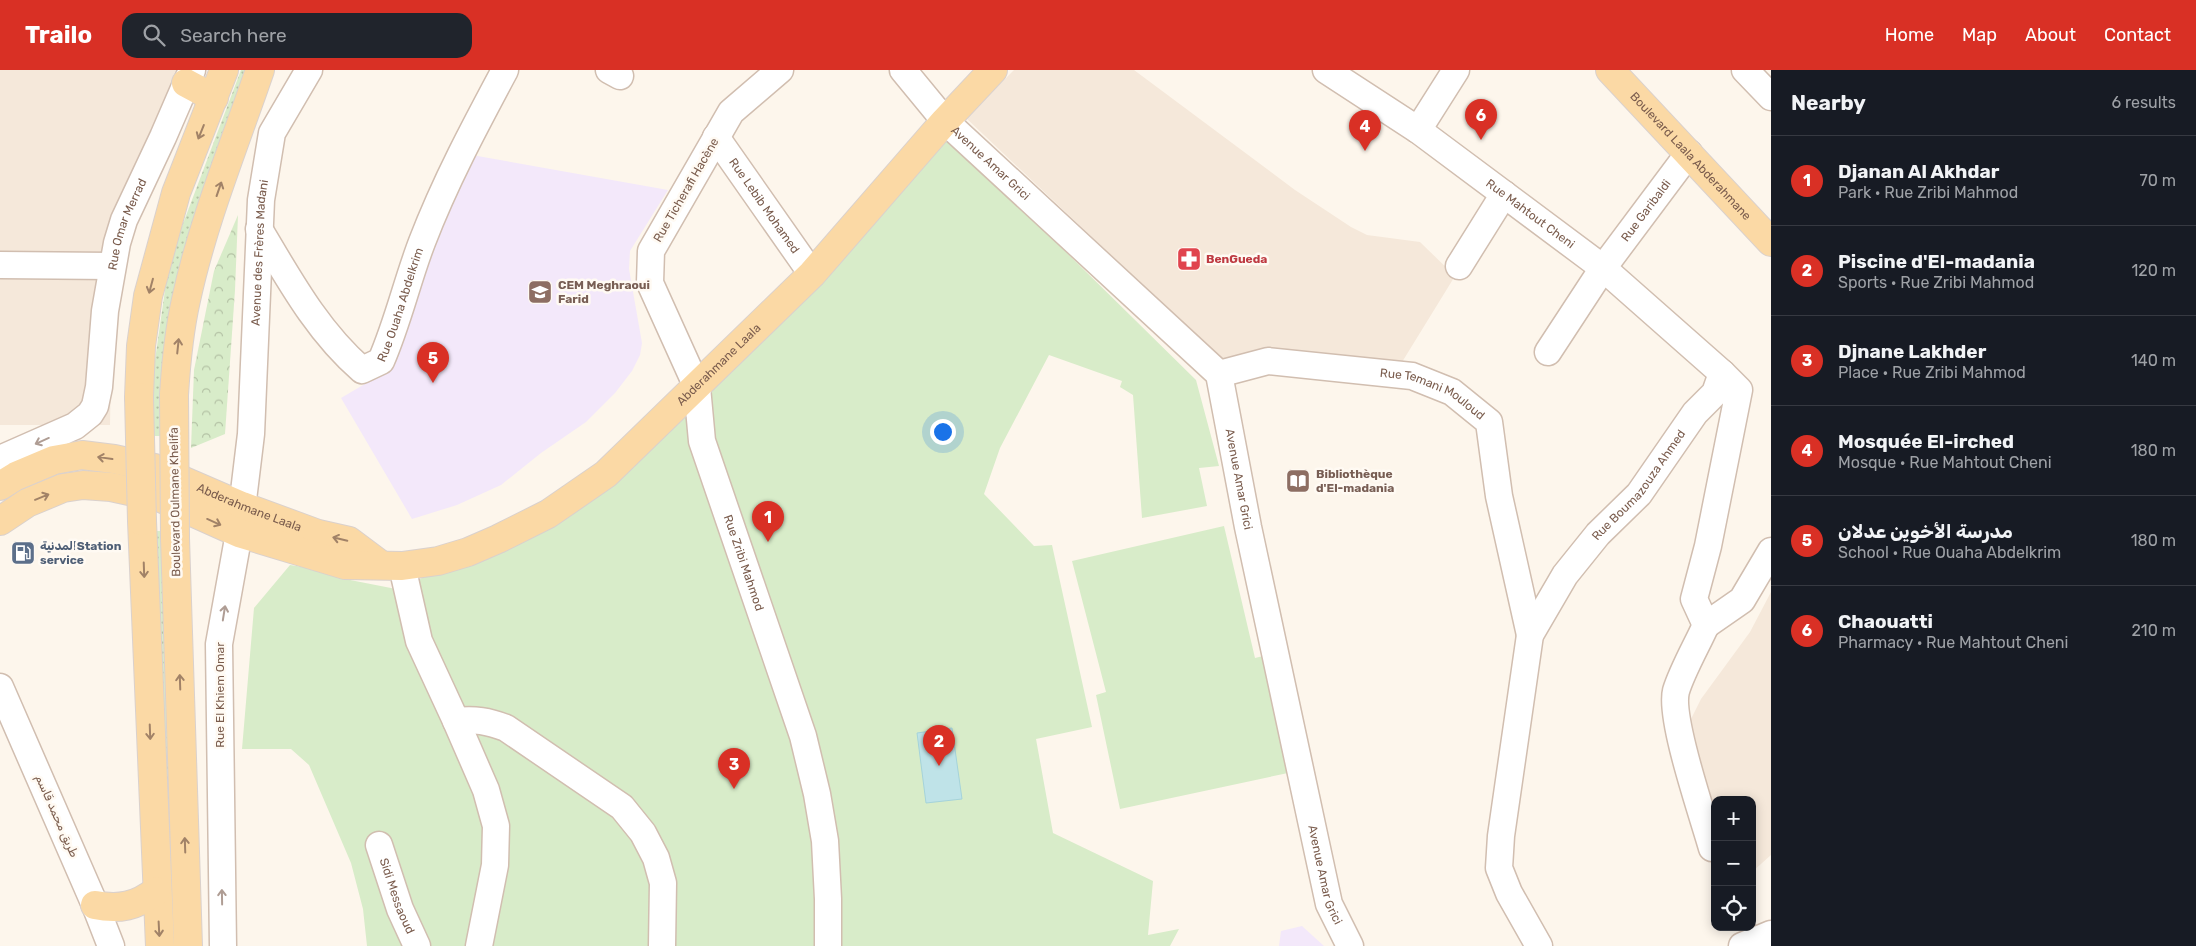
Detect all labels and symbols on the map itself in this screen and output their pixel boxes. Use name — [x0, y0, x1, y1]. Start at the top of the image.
street label: Boulevard Laala Abderahmane — [1627, 89, 1754, 223]
pin: 6 — [1465, 99, 1497, 140]
pin: 4 — [1349, 110, 1381, 151]
street label: Avenue Amar Grici — [948, 123, 1033, 203]
one-way arrow — [195, 124, 205, 139]
street label: Rue Ticherafi Hacène — [650, 135, 722, 245]
street label: Rue Lebib Mohamed — [726, 155, 802, 256]
street label: Rue Omar Merrad — [105, 176, 149, 271]
street label: Rue Mahtout Cheni — [1483, 176, 1577, 251]
street label: Rue Garibaldi — [1618, 177, 1674, 244]
street label: Avenue des Frères Madani — [249, 179, 271, 326]
one-way arrow — [215, 182, 224, 198]
street label: Rue Ouaha Abdelkrim — [374, 246, 426, 364]
pharmacy icon: BenGueda — [1176, 246, 1202, 272]
place label: BenGueda — [1206, 252, 1267, 266]
one-way arrow — [146, 278, 155, 294]
place label: CEM Meghraoui Farid — [558, 278, 650, 306]
school or university icon: CEM Meghraoui Farid — [527, 279, 553, 305]
street label: Abderahmane Laala — [674, 321, 764, 408]
one-way arrow — [173, 338, 183, 354]
pin: 5 — [417, 342, 449, 383]
street label: Rue Temani Mouloud — [1379, 366, 1488, 423]
your location — [930, 419, 956, 445]
street label: Boulevard Oulmane Khelifa — [167, 427, 183, 577]
street label: Avenue Amar Grici — [1223, 427, 1255, 531]
street label: Rue Boumazouza Ahmed — [1589, 427, 1688, 543]
one-way arrow — [35, 436, 50, 446]
one-way arrow — [97, 453, 113, 463]
place label: Bibliothèque d'El-madania — [1316, 467, 1394, 495]
library icon: Bibliothèque d'El-madania — [1285, 468, 1311, 494]
street label: Abderahmane Laala — [195, 480, 304, 534]
one-way arrow — [34, 491, 49, 501]
pin: 1 — [752, 501, 784, 542]
street label: Rue Zribi Mahmod — [721, 513, 767, 613]
one-way arrow — [206, 517, 221, 527]
one-way arrow — [333, 534, 349, 543]
place label: المدنيةStation service — [40, 539, 122, 567]
fuel station icon: المدنيةStation service — [10, 540, 36, 566]
one-way arrow — [139, 561, 148, 577]
one-way arrow — [219, 605, 229, 621]
street label: Rue El Khiem Omar — [213, 642, 227, 748]
one-way arrow — [175, 675, 184, 691]
one-way arrow — [145, 724, 155, 740]
pin: 2 — [923, 725, 955, 766]
pin: 3 — [718, 748, 750, 789]
street label: طريق محمد قاسم — [32, 772, 82, 860]
street label: Avenue Amar Grici — [1305, 824, 1345, 927]
one-way arrow — [180, 837, 190, 854]
street label: Sidi Messaoud — [377, 856, 417, 936]
one-way arrow — [217, 890, 227, 906]
one-way arrow — [154, 921, 163, 937]

